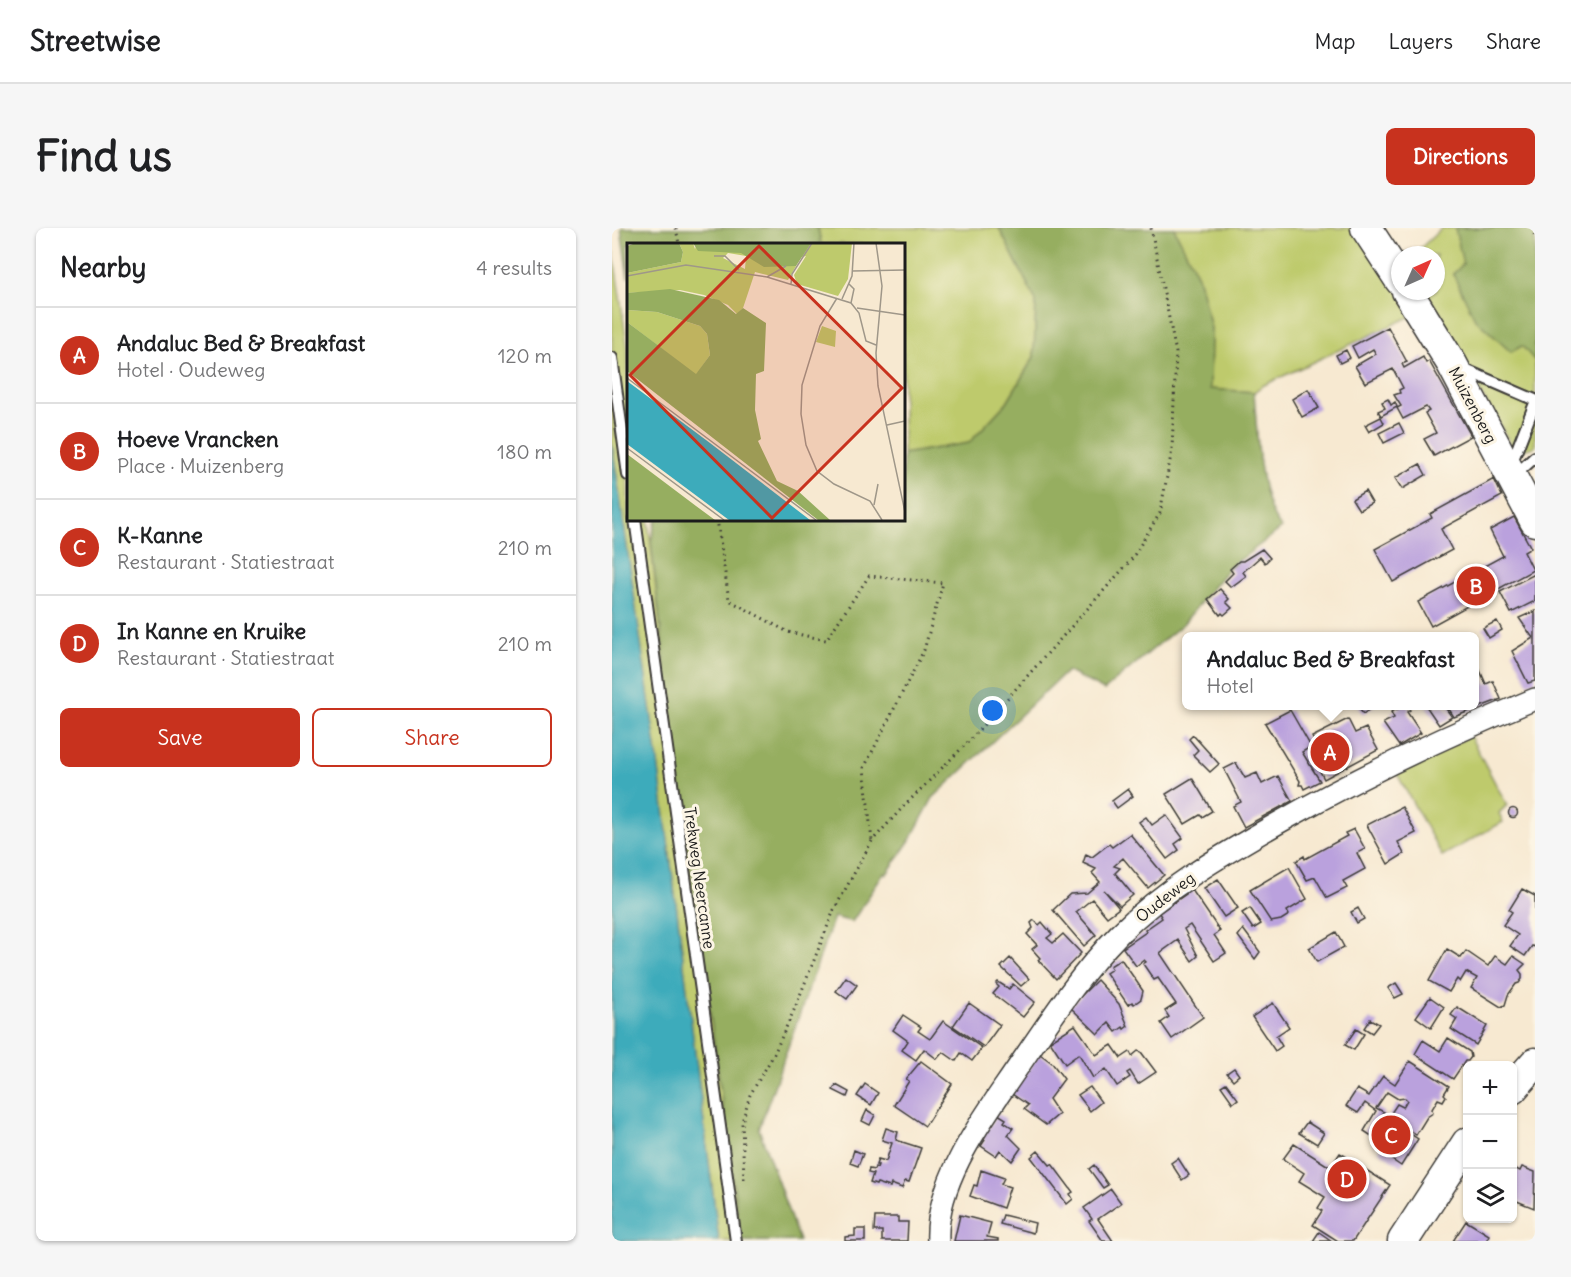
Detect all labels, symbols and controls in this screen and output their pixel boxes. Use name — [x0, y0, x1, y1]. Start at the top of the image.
text: Streetwise — [30, 23, 161, 59]
text: Map — [1315, 28, 1355, 55]
text: Layers — [1388, 28, 1453, 55]
text: Share — [1486, 28, 1541, 55]
button: Directions — [1386, 128, 1535, 185]
text: Find us — [36, 130, 172, 182]
inset map — [627, 243, 904, 520]
north arrow — [1391, 246, 1445, 300]
text: Nearby — [60, 251, 146, 284]
text: 4 results — [476, 255, 552, 280]
text: Andaluc Bed & Breakfast — [117, 329, 365, 357]
text: A — [73, 343, 86, 368]
text: 120 m — [498, 343, 552, 368]
text: Hotel · Oudeweg — [117, 357, 265, 382]
street label: Muizenberg — [1445, 363, 1501, 447]
text: Hoeve Vrancken — [117, 425, 279, 453]
text: B — [73, 439, 86, 464]
text: 180 m — [497, 439, 552, 464]
text: Place · Muizenberg — [117, 453, 284, 478]
text: K-Kanne — [117, 521, 203, 549]
text: C — [73, 535, 86, 560]
text: 210 m — [498, 535, 552, 560]
text: Restaurant · Statiestraat — [117, 549, 335, 574]
pin: B — [1456, 564, 1496, 608]
text: In Kanne en Kruike — [117, 617, 306, 645]
text: D — [72, 631, 87, 656]
text: 210 m — [498, 631, 552, 656]
popup — [1182, 632, 1479, 710]
text: Restaurant · Statiestraat — [117, 645, 335, 670]
text: Andaluc Bed & Breakfast — [1206, 645, 1455, 673]
text: Hotel — [1206, 673, 1254, 698]
your location — [978, 696, 1007, 725]
button: Save — [60, 708, 300, 767]
button: Share — [312, 708, 552, 767]
pin: A — [1310, 730, 1350, 774]
street label: Trekweg Neercanne — [680, 806, 720, 950]
street label: Oudeweg — [1131, 868, 1199, 926]
map controls — [1463, 1061, 1517, 1223]
button: + — [1463, 1061, 1517, 1115]
pin: C — [1372, 1112, 1410, 1158]
button: − — [1463, 1115, 1517, 1169]
pin: D — [1328, 1156, 1366, 1202]
button: layers — [1463, 1169, 1517, 1223]

